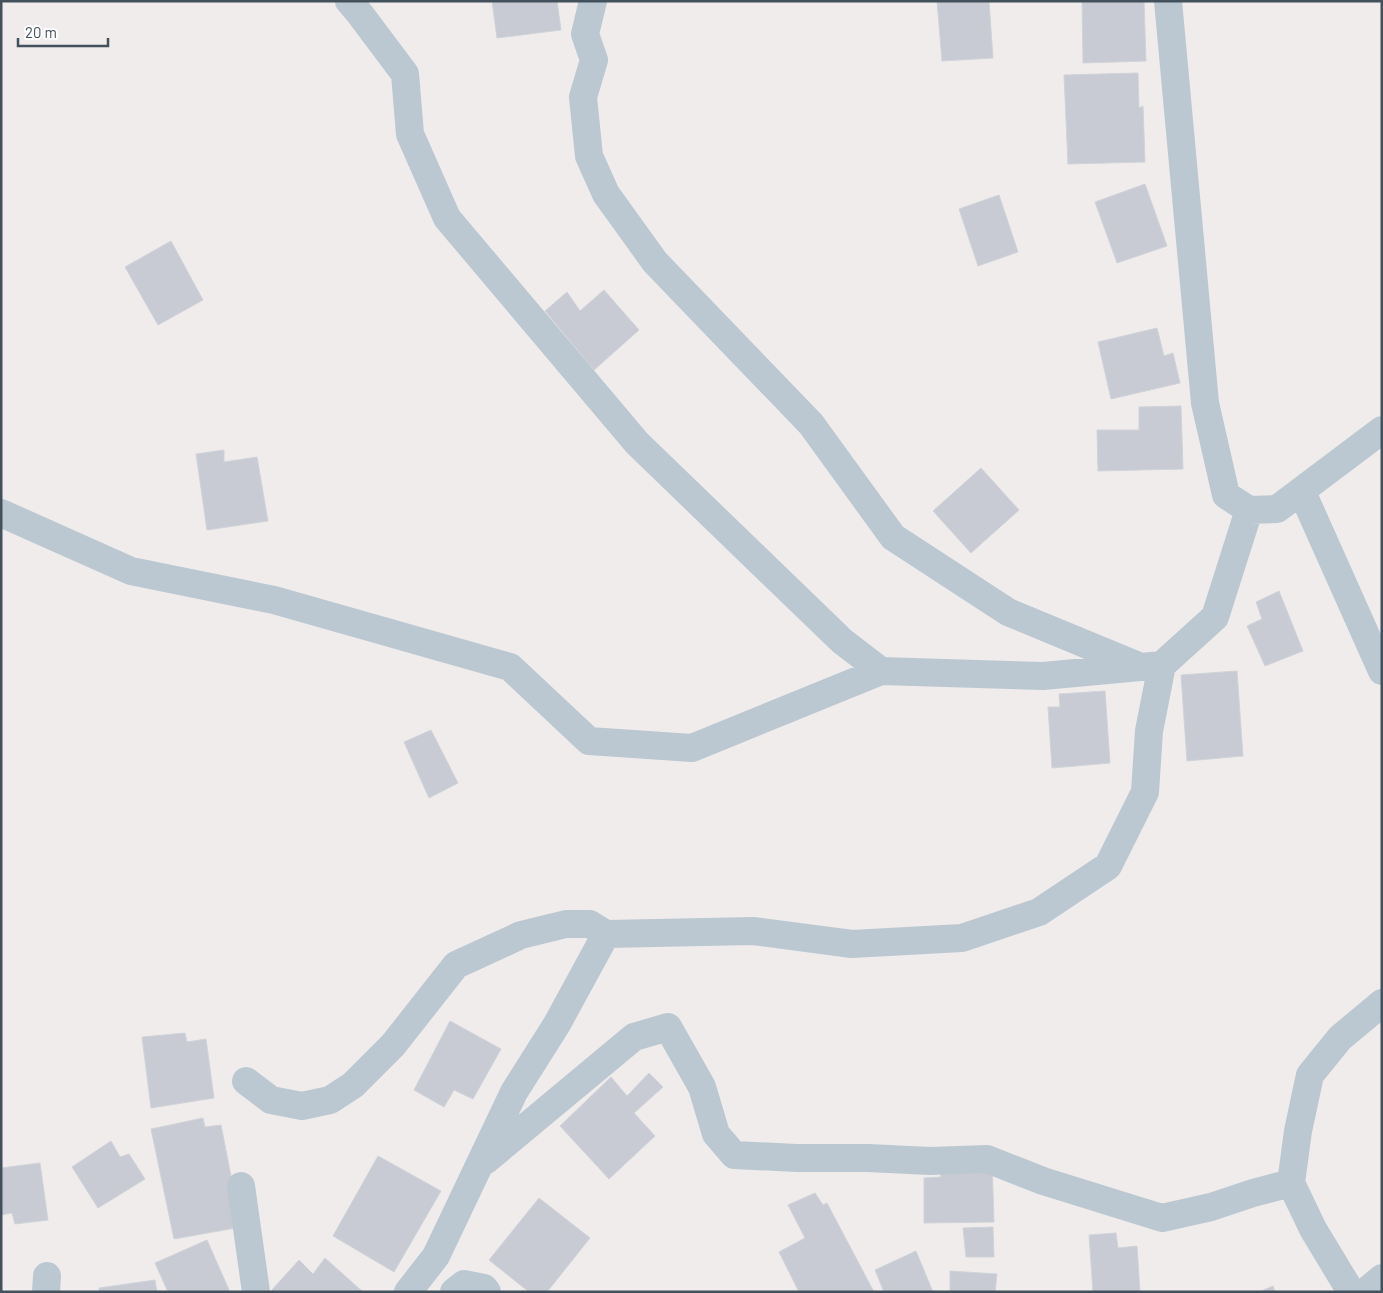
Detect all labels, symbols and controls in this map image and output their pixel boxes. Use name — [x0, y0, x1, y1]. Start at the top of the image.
scale bar — [18, 15, 108, 47]
text: 20 m — [25, 23, 57, 41]

